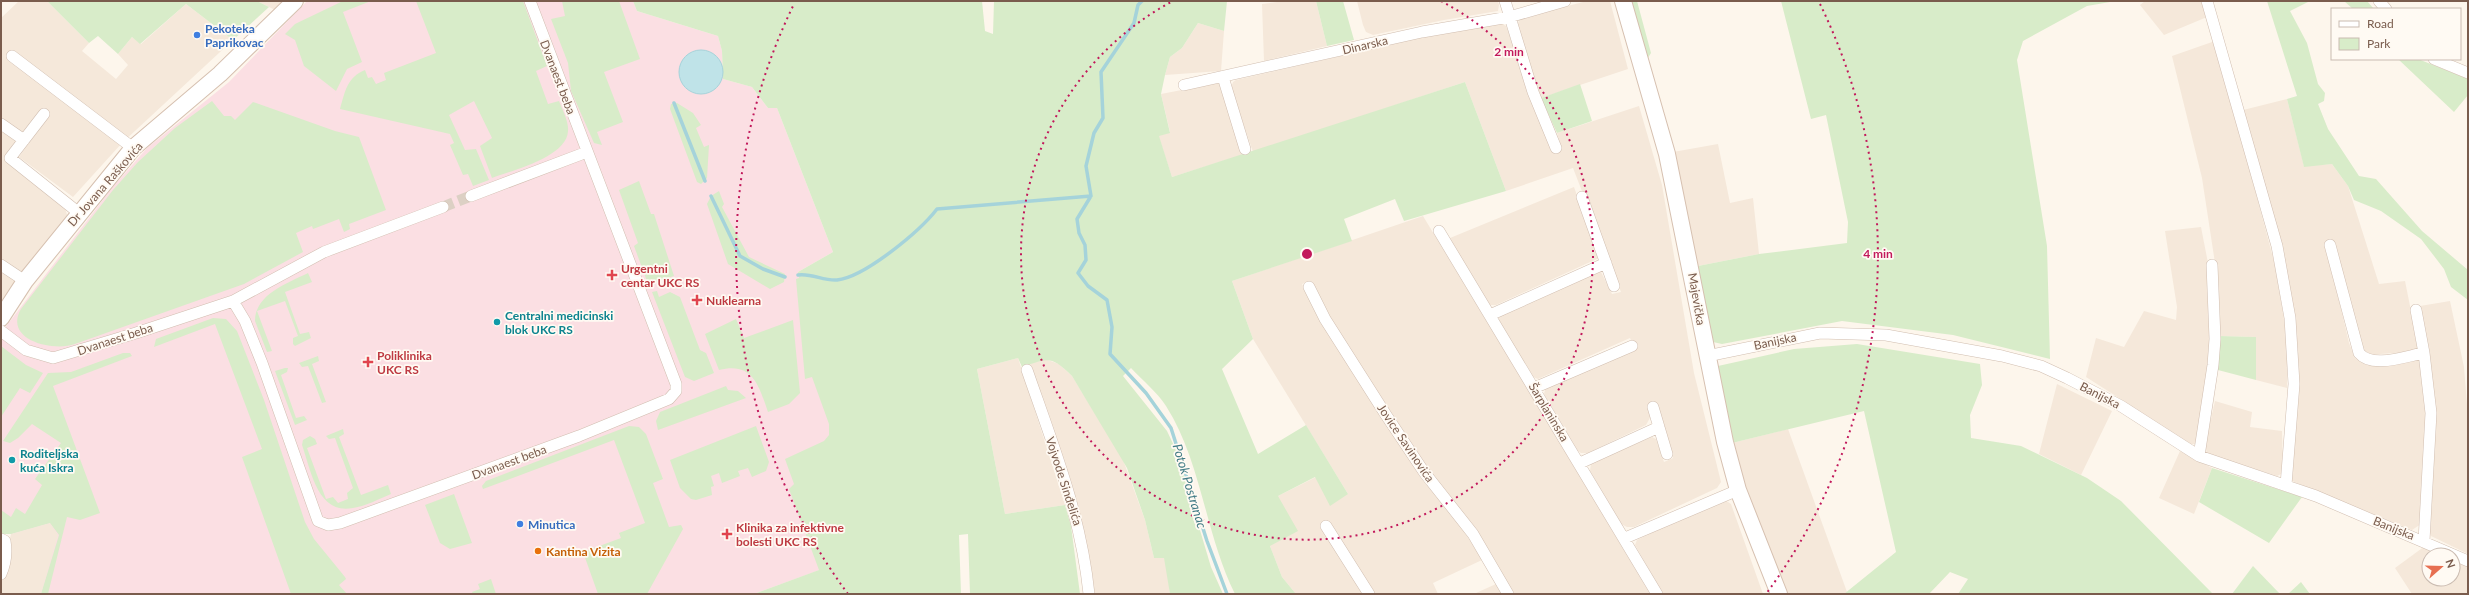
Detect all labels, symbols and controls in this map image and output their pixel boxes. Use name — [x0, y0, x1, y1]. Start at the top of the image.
legend — [2331, 8, 2461, 60]
text: Road — [2367, 16, 2394, 31]
place label: Pekoteka Paprikovac — [205, 21, 264, 50]
marker: Pekoteka Paprikovac — [192, 30, 202, 40]
street label: Dinarska — [1341, 32, 1389, 57]
text: Park — [2367, 36, 2391, 51]
street label: Dvanaest beba — [537, 38, 579, 116]
text: 2 min — [1494, 44, 1524, 59]
street label: Dr Jovana Raškovića — [64, 139, 146, 229]
text: 4 min — [1863, 246, 1893, 261]
centre of rings — [1300, 247, 1314, 261]
place label: Urgentni centar UKC RS — [621, 261, 700, 290]
marker: Urgentni centar UKC RS — [606, 269, 618, 281]
street label: Majevička — [1685, 272, 1709, 326]
place label: Nuklearna — [706, 293, 761, 308]
marker: Nuklearna — [691, 294, 703, 306]
place label: Centralni medicinski blok UKC RS — [505, 308, 613, 337]
marker: Centralni medicinski blok UKC RS — [492, 317, 502, 327]
street label: Dvanaest beba — [75, 320, 155, 358]
street label: Banijska — [1752, 329, 1798, 353]
place label: Poliklinika UKC RS — [377, 348, 432, 377]
marker: Poliklinika UKC RS — [362, 356, 374, 368]
street label: Banijska — [2077, 378, 2123, 412]
street label: Šarplaninska — [1526, 380, 1572, 444]
street label: Jovice Savinovića — [1374, 401, 1438, 485]
street label: Vojvode Sinđelića — [1043, 435, 1085, 527]
street label: Dvanaest beba — [470, 442, 548, 482]
water label: Potok Postranac — [1170, 442, 1211, 530]
place label: Roditeljska kuća Iskra — [20, 446, 79, 475]
marker: Roditeljska kuća Iskra — [7, 455, 17, 465]
street label: Banijska — [2371, 513, 2417, 543]
place label: Minutica — [528, 517, 575, 532]
marker: Minutica — [515, 519, 525, 529]
place label: Klinika za infektivne bolesti UKC RS — [736, 520, 845, 549]
marker: Klinika za infektivne bolesti UKC RS — [721, 528, 733, 540]
place label: Kantina Vizita — [546, 544, 621, 559]
marker: Kantina Vizita — [533, 546, 543, 556]
north arrow — [2421, 547, 2461, 587]
text: N — [2443, 557, 2458, 570]

